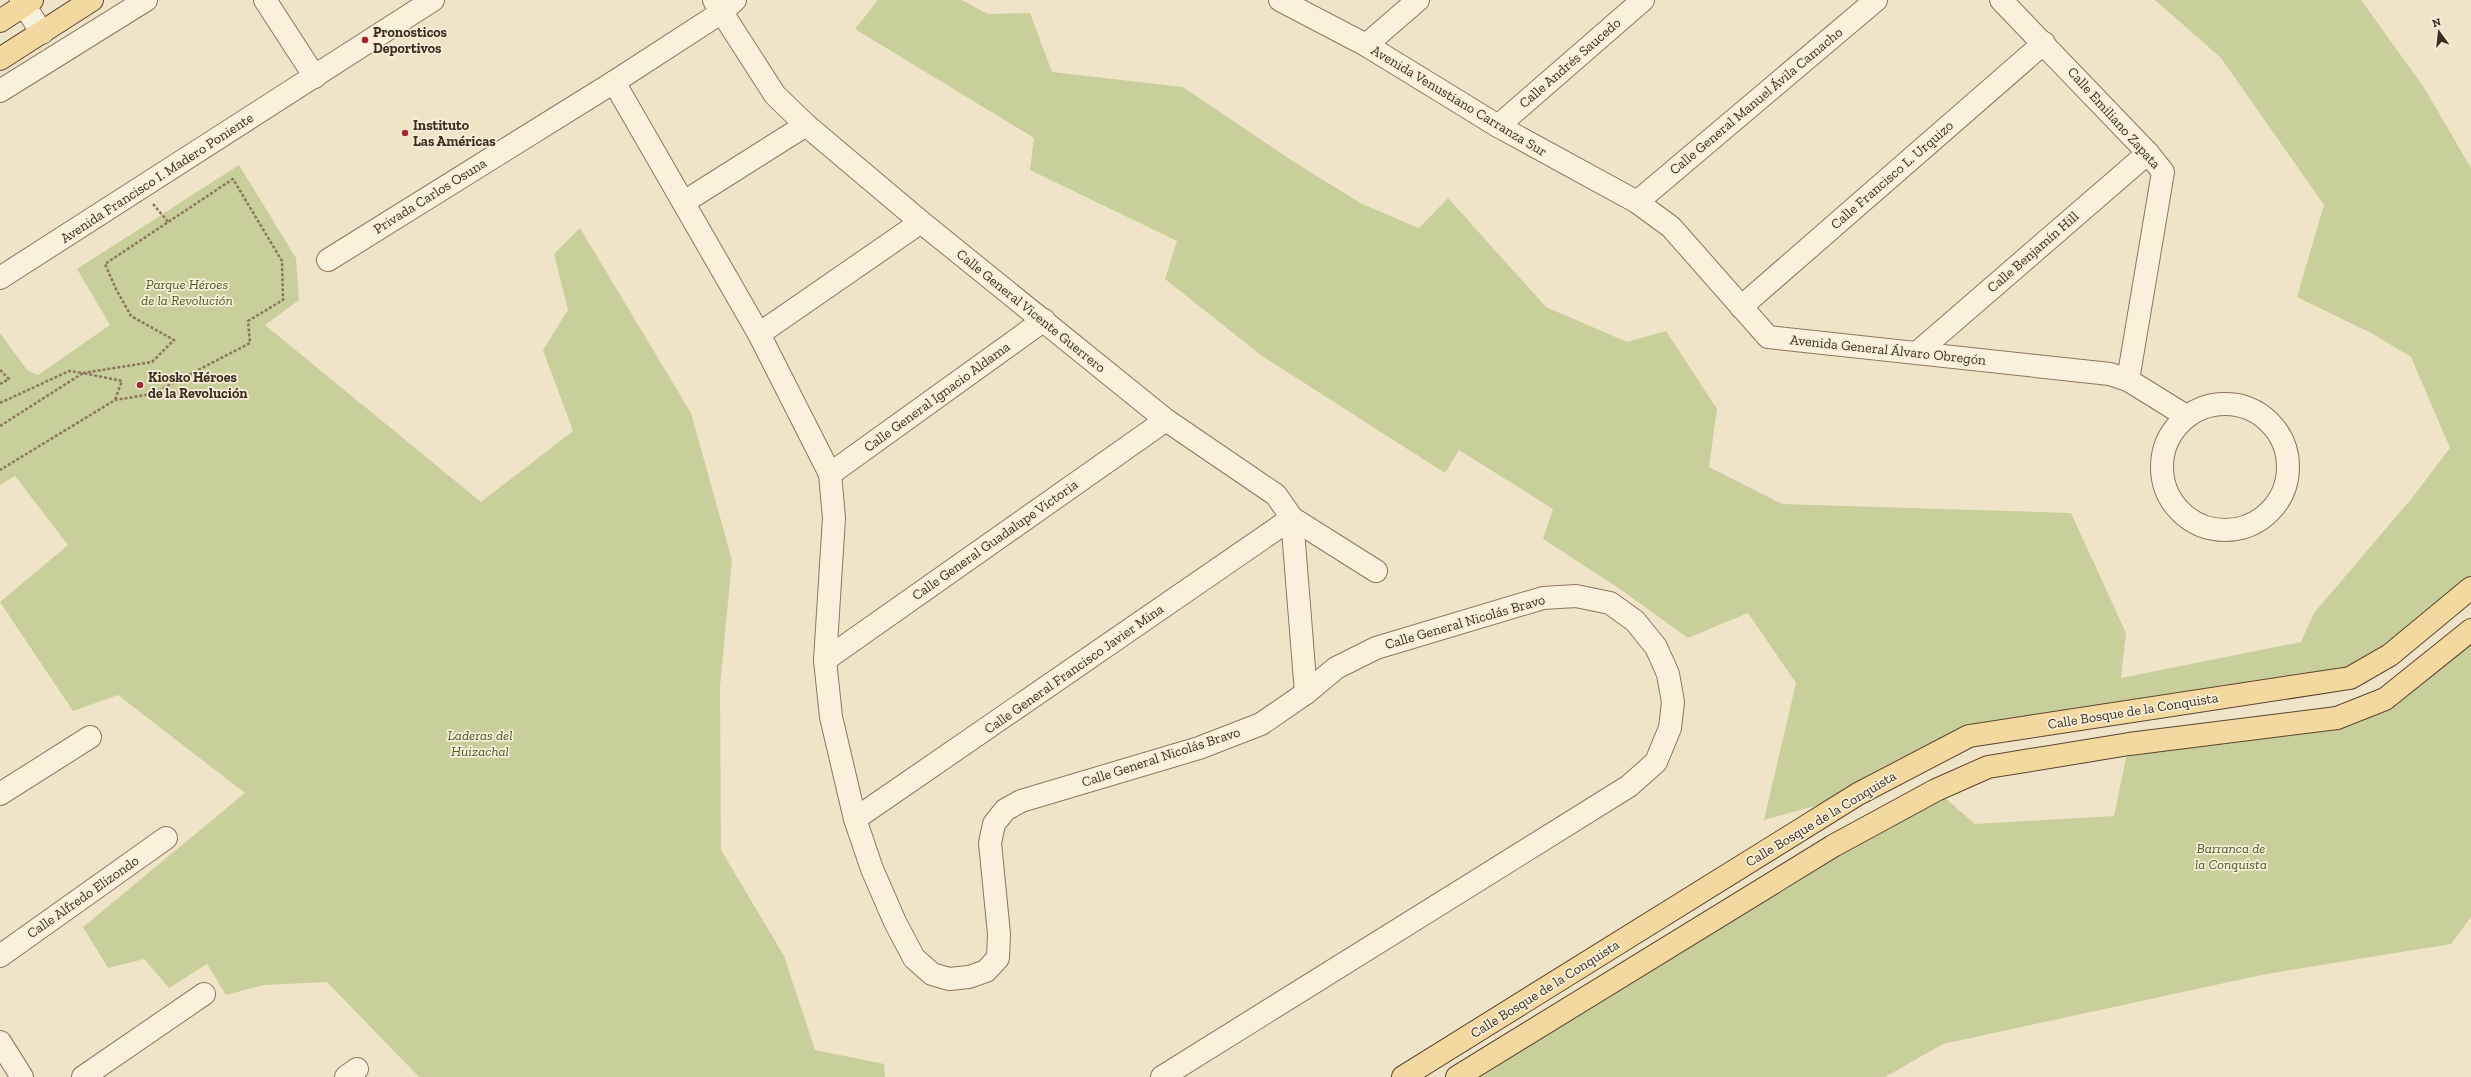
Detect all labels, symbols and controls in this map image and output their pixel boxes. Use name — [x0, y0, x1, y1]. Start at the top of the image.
north arrow — [2419, 12, 2459, 52]
street label: Calle Andrés Saucedo — [1516, 14, 1624, 112]
text: N — [2431, 15, 2443, 30]
place label: Pronosticos Deportivos — [373, 24, 448, 57]
street label: Calle General Manuel Ávila Camacho — [1666, 24, 1846, 178]
marker: Pronosticos Deportivos — [360, 35, 370, 45]
street label: Avenida Venustiano Carranza Sur — [1368, 42, 1550, 160]
street label: Calle Emiliano Zapata — [2064, 64, 2164, 173]
street label: Avenida Francisco I. Madero Poniente — [57, 109, 257, 247]
place label: Instituto Las Américas — [413, 117, 496, 150]
street label: Calle Francisco L. Urquizo — [1827, 117, 1957, 233]
marker: Instituto Las Américas — [400, 128, 410, 138]
street label: Privada Carlos Osuna — [370, 154, 490, 238]
street label: Calle Benjamín Hill — [1984, 208, 2082, 296]
street label: Calle General Vicente Guerrero — [953, 245, 1109, 377]
park label: Parque Héroes de la Revolución — [141, 276, 233, 309]
street label: Avenida General Álvaro Obregón — [1789, 331, 1987, 369]
street label: Calle General Ignacio Aldama — [861, 338, 1014, 456]
place label: Kiosko Héroes de la Revolución — [148, 369, 248, 402]
marker: Kiosko Héroes de la Revolución — [135, 380, 145, 390]
street label: Calle General Guadalupe Victoria — [909, 476, 1082, 604]
street label: Calle General Nicolás Bravo — [1383, 591, 1547, 653]
street label: Calle General Francisco Javier Mina — [981, 600, 1167, 738]
street label: Calle Bosque de la Conquista — [2046, 689, 2220, 733]
street label: Calle General Nicolás Bravo — [1080, 723, 1242, 791]
park label: Laderas del Huizachal — [447, 727, 513, 760]
street label: Calle Bosque de la Conquista — [1743, 767, 1900, 871]
park label: Barranca de la Conquista — [2195, 840, 2267, 873]
street label: Calle Alfredo Elizondo — [24, 852, 142, 942]
street label: Calle Bosque de la Conquista — [1467, 936, 1623, 1042]

